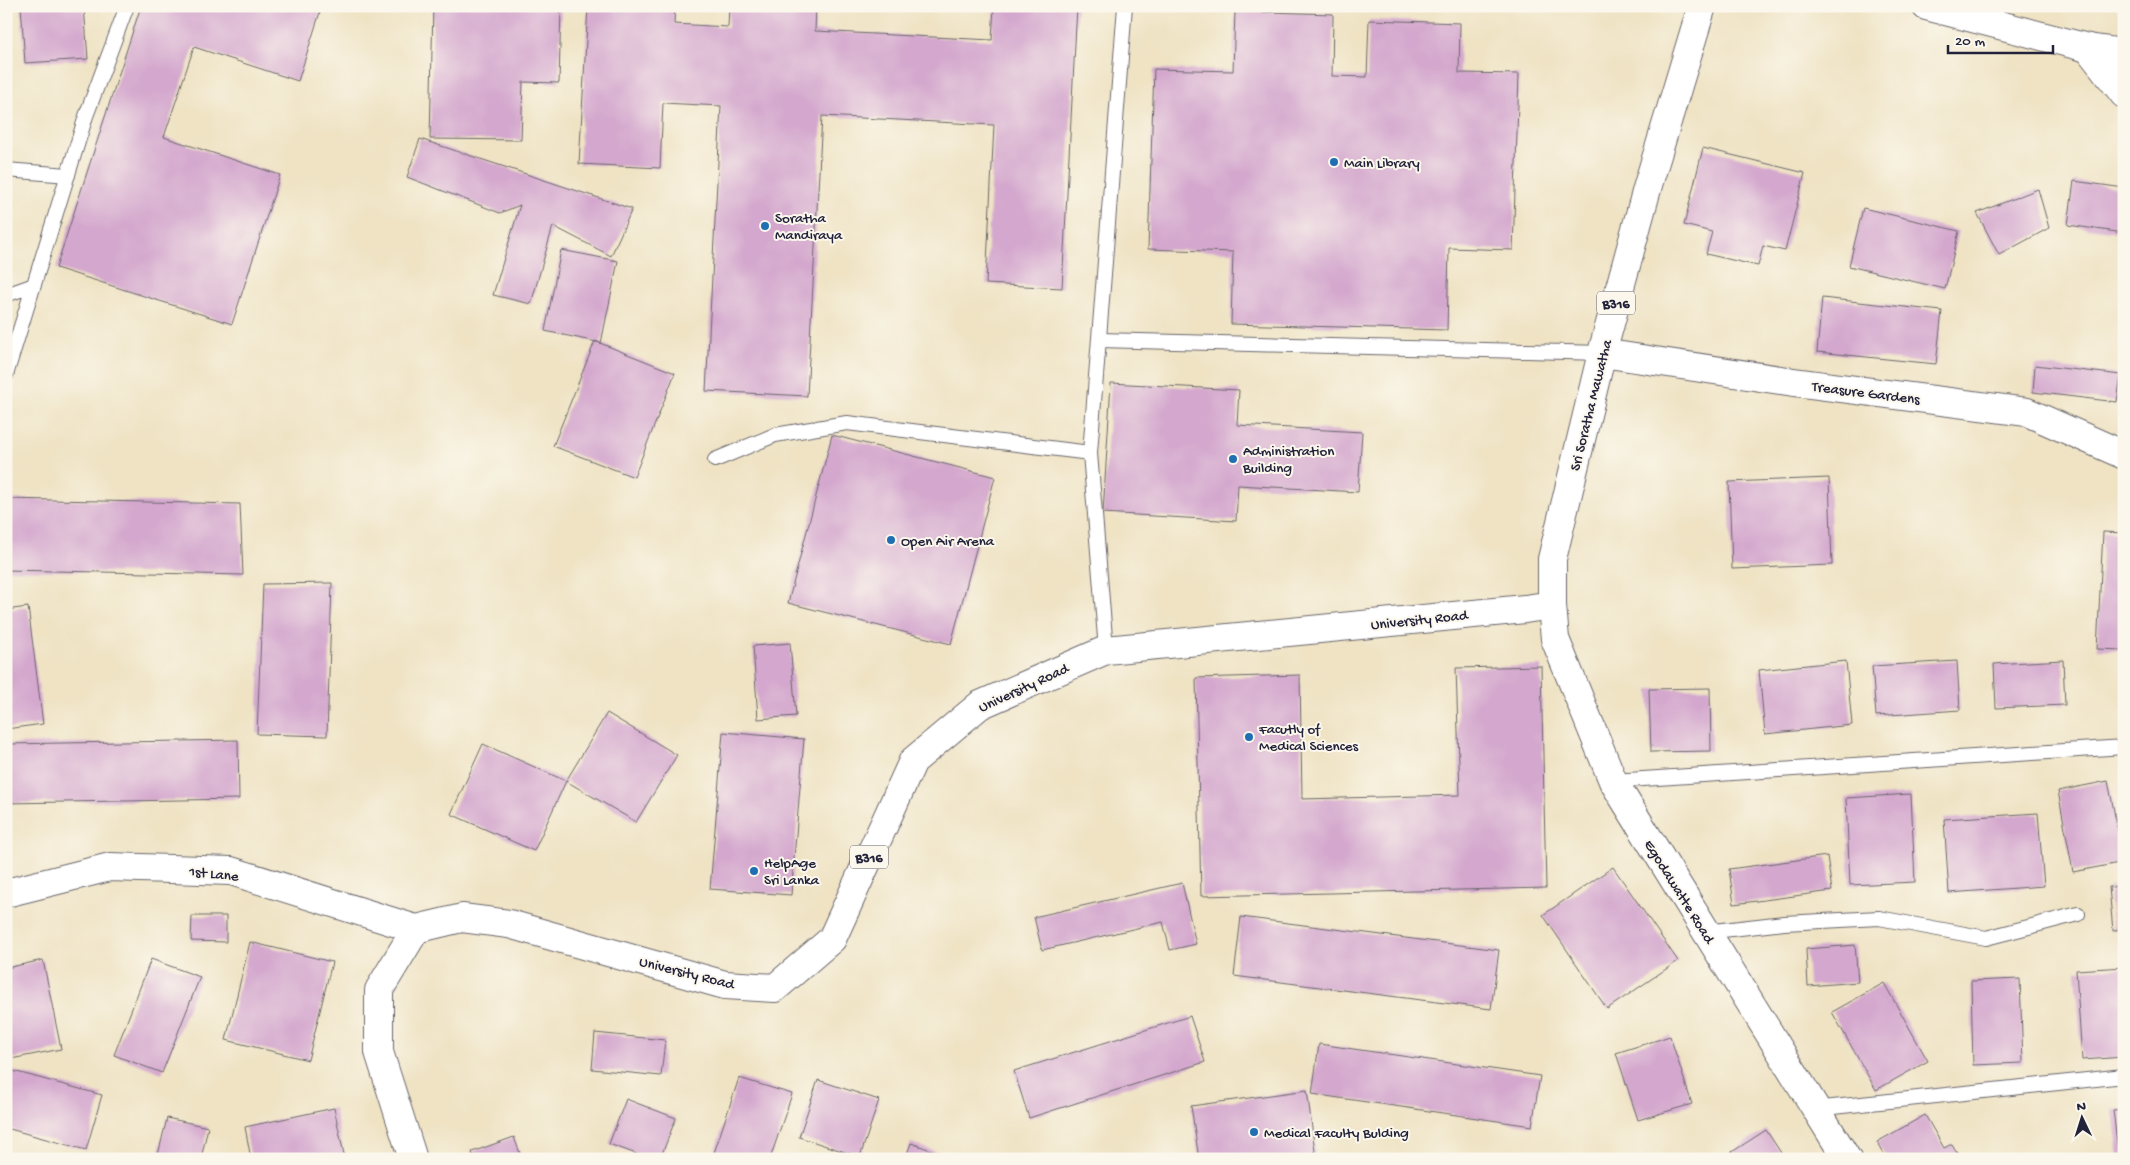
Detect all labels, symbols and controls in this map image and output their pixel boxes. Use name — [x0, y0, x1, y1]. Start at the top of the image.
scale bar — [1948, 22, 2052, 54]
text: 20 m — [1955, 33, 1985, 51]
place label: Main Library — [1344, 155, 1420, 173]
marker: Main Library — [1328, 156, 1340, 168]
place label: Soratha Mandiraya — [775, 210, 843, 245]
marker: Soratha Mandiraya — [759, 220, 771, 232]
road number: B316 — [1597, 292, 1635, 314]
street label: Sri Soratha Mawatha — [1567, 337, 1617, 473]
street label: Treasure Gardens — [1810, 378, 1921, 410]
place label: Administration Building — [1242, 443, 1335, 478]
marker: Administration Building — [1227, 453, 1239, 465]
place label: Open Air Arena — [901, 533, 995, 551]
marker: Open Air Arena — [885, 534, 897, 546]
street label: University Road — [1370, 607, 1470, 635]
street label: University Road — [976, 660, 1073, 718]
place label: Facutly of Medical Sciences — [1258, 721, 1358, 756]
marker: Facutly of Medical Sciences — [1243, 731, 1255, 743]
street label: Egodawatte Road — [1639, 837, 1718, 948]
road number: B316 — [850, 846, 888, 869]
place label: HelpAge Sri Lanka — [764, 855, 820, 890]
street label: 1st Lane — [187, 863, 240, 887]
marker: HelpAge Sri Lanka — [748, 865, 760, 877]
street label: University Road — [637, 953, 737, 995]
north arrow — [2058, 1092, 2108, 1142]
text: N — [2076, 1099, 2086, 1116]
place label: Medical Faculty Bulding — [1264, 1125, 1409, 1143]
marker: Medical Faculty Bulding — [1248, 1126, 1260, 1138]

